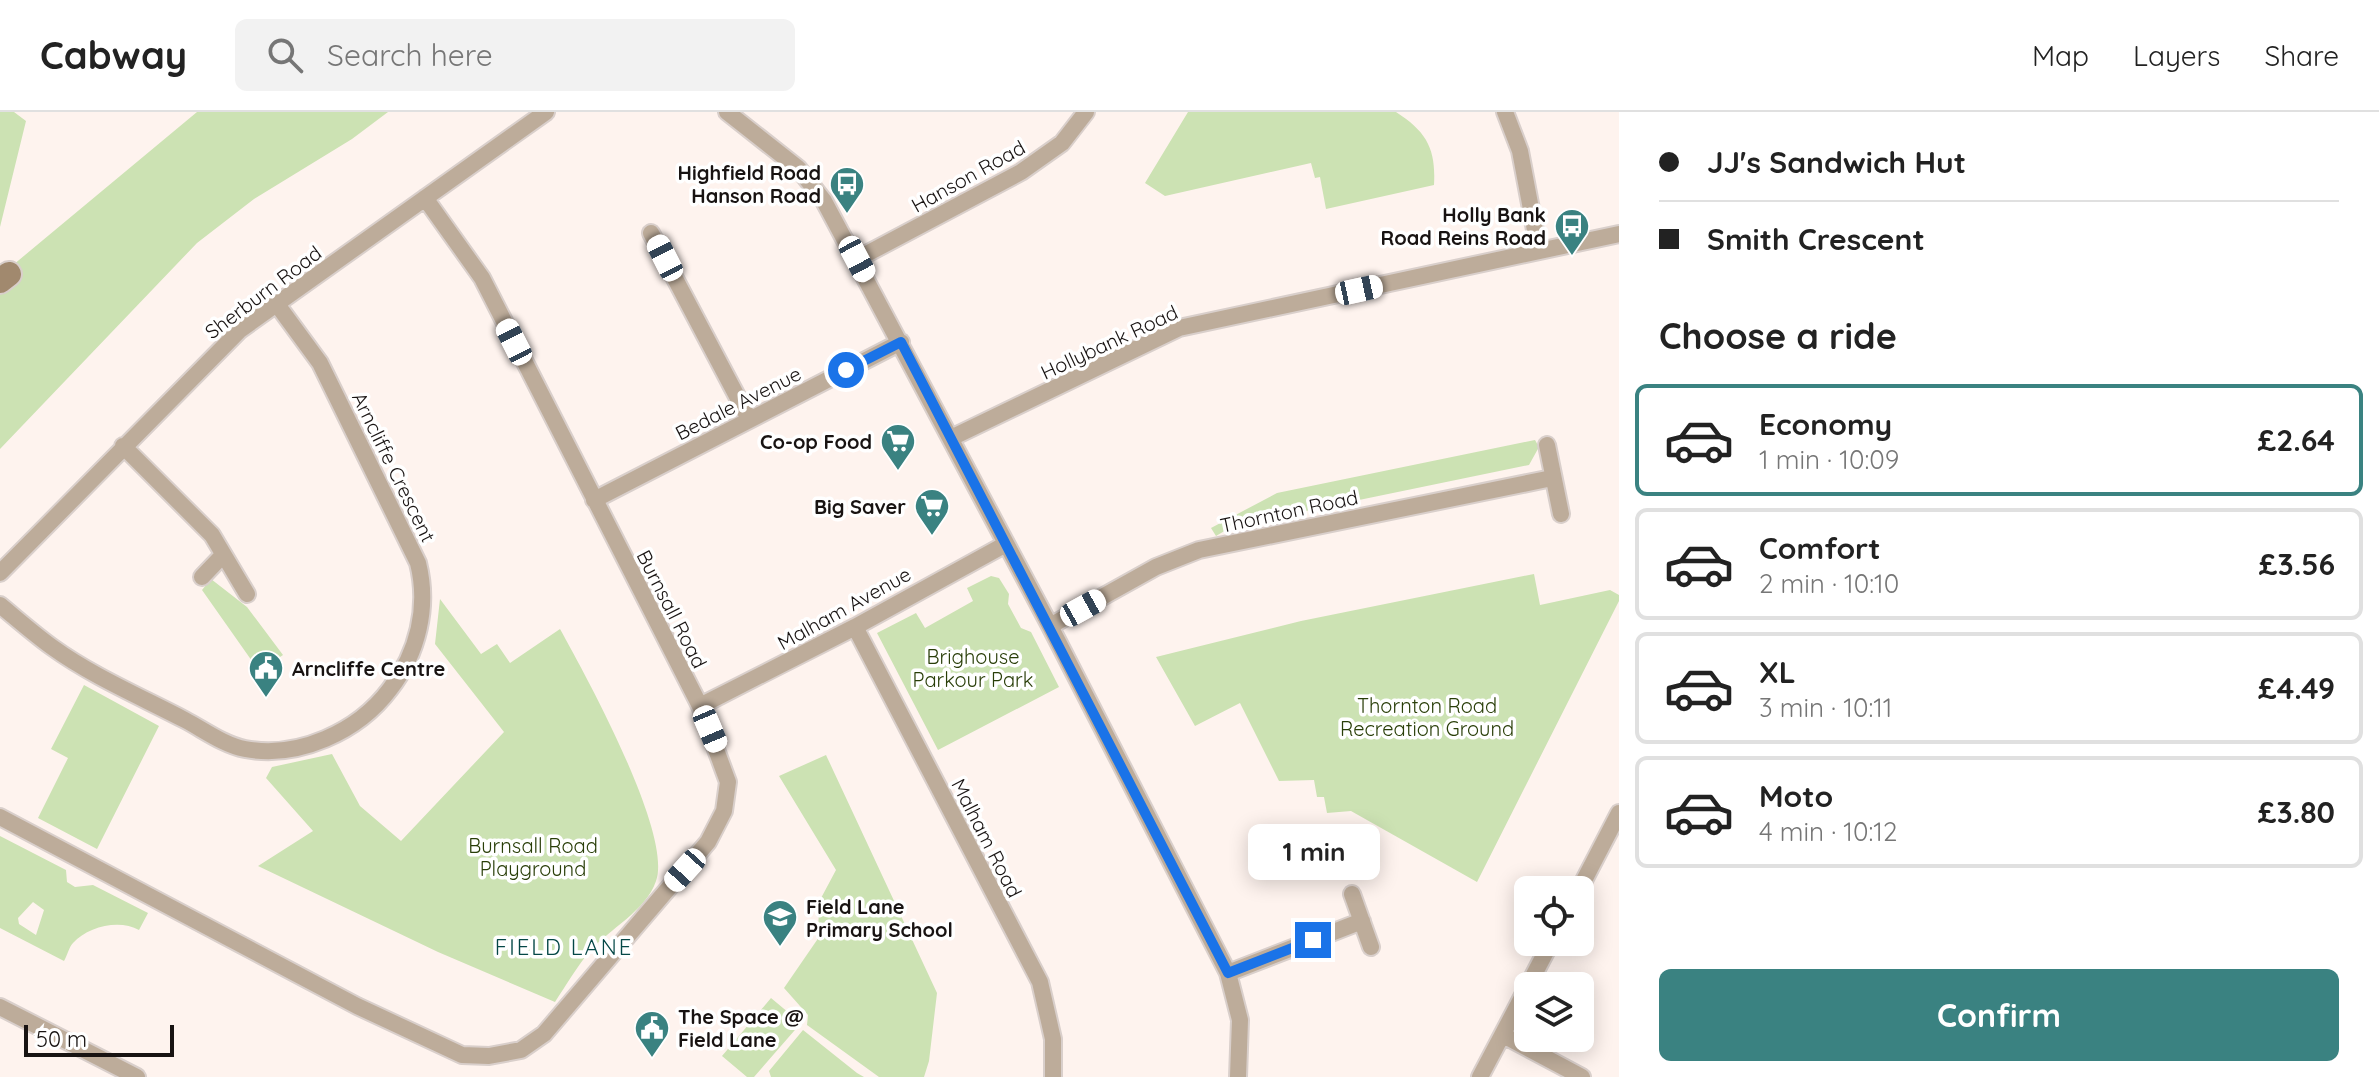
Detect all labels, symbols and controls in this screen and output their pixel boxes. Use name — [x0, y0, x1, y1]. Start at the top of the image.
search box — [235, 19, 795, 91]
text: Cabway — [40, 31, 187, 79]
icon: search — [263, 33, 307, 77]
text: Search here — [327, 36, 493, 74]
text: Map — [2032, 38, 2089, 73]
text: Layers — [2133, 38, 2220, 73]
text: Share — [2264, 38, 2339, 73]
street label: Hanson Road — [907, 134, 1029, 218]
text: JJ's Sandwich Hut — [1707, 143, 1966, 181]
place label: Highfield Road Hanson Road — [678, 160, 821, 208]
bus stop icon: Highfield Road Hanson Road — [828, 165, 866, 215]
place label: Holly Bank Road Reins Road — [1381, 202, 1546, 250]
bus stop icon: Holly Bank Road Reins Road — [1553, 207, 1591, 257]
text: Smith Crescent — [1707, 220, 1925, 258]
car — [643, 231, 687, 285]
car — [835, 232, 879, 286]
street label: Sherburn Road — [200, 240, 326, 344]
car — [1333, 273, 1385, 307]
street label: Hollybank Road — [1037, 299, 1181, 385]
text: Choose a ride — [1659, 313, 1897, 358]
car — [492, 315, 536, 369]
route start — [828, 352, 864, 388]
street label: Bedale Avenue — [671, 361, 805, 445]
street label: Arncliffe Crescent — [347, 388, 441, 546]
icon: car — [1663, 404, 1735, 476]
text: Economy — [1759, 405, 1892, 443]
text: £2.64 — [2258, 421, 2335, 459]
supermarket icon: Co-op Food — [879, 422, 917, 472]
place label: Co-op Food — [760, 429, 872, 454]
text: 1 min · 10:09 — [1759, 443, 1899, 476]
street label: Thornton Road — [1218, 484, 1360, 538]
supermarket icon: Big Saver — [913, 487, 951, 537]
place label: Big Saver — [814, 494, 906, 519]
icon: car — [1663, 528, 1735, 600]
text: Comfort — [1759, 529, 1880, 567]
text: £3.56 — [2259, 545, 2335, 583]
street label: Burnsall Road — [631, 546, 713, 672]
street label: Malham Avenue — [773, 561, 915, 655]
text: 2 min · 10:10 — [1759, 567, 1899, 600]
car — [1056, 586, 1110, 630]
park label: Brighouse Parkour Park — [913, 644, 1033, 692]
public building icon: Arncliffe Centre — [247, 649, 285, 699]
icon: car — [1663, 652, 1735, 724]
text: XL — [1759, 653, 1796, 691]
place label: Arncliffe Centre — [292, 656, 445, 681]
text: £4.49 — [2258, 669, 2335, 707]
text: 3 min · 10:11 — [1759, 691, 1892, 724]
park label: Thornton Road Recreation Ground — [1340, 693, 1514, 741]
car — [690, 702, 730, 756]
street label: Malham Road — [946, 774, 1028, 902]
icon: car — [1663, 776, 1735, 848]
text: Moto — [1759, 777, 1833, 815]
text: £3.80 — [2258, 793, 2335, 831]
text: 4 min · 10:12 — [1759, 815, 1897, 848]
callout: 1 min — [1247, 824, 1379, 880]
park label: Burnsall Road Playground — [468, 833, 598, 881]
text: 1 min — [1283, 835, 1346, 868]
car — [660, 844, 710, 896]
map controls — [1514, 876, 1594, 1052]
button: locate — [1514, 876, 1594, 956]
place label: Field Lane Primary School — [806, 894, 953, 942]
school or university icon: Field Lane Primary School — [761, 898, 799, 948]
route end — [1295, 922, 1331, 958]
district label: FIELD LANE — [495, 933, 633, 961]
button: Confirm — [1659, 969, 2339, 1061]
button: layers — [1514, 972, 1594, 1052]
place label: The Space @ Field Lane — [678, 1004, 804, 1052]
public building icon: The Space @ Field Lane — [633, 1009, 671, 1059]
scale bar — [24, 1021, 174, 1057]
text: 50 m — [36, 1025, 87, 1053]

